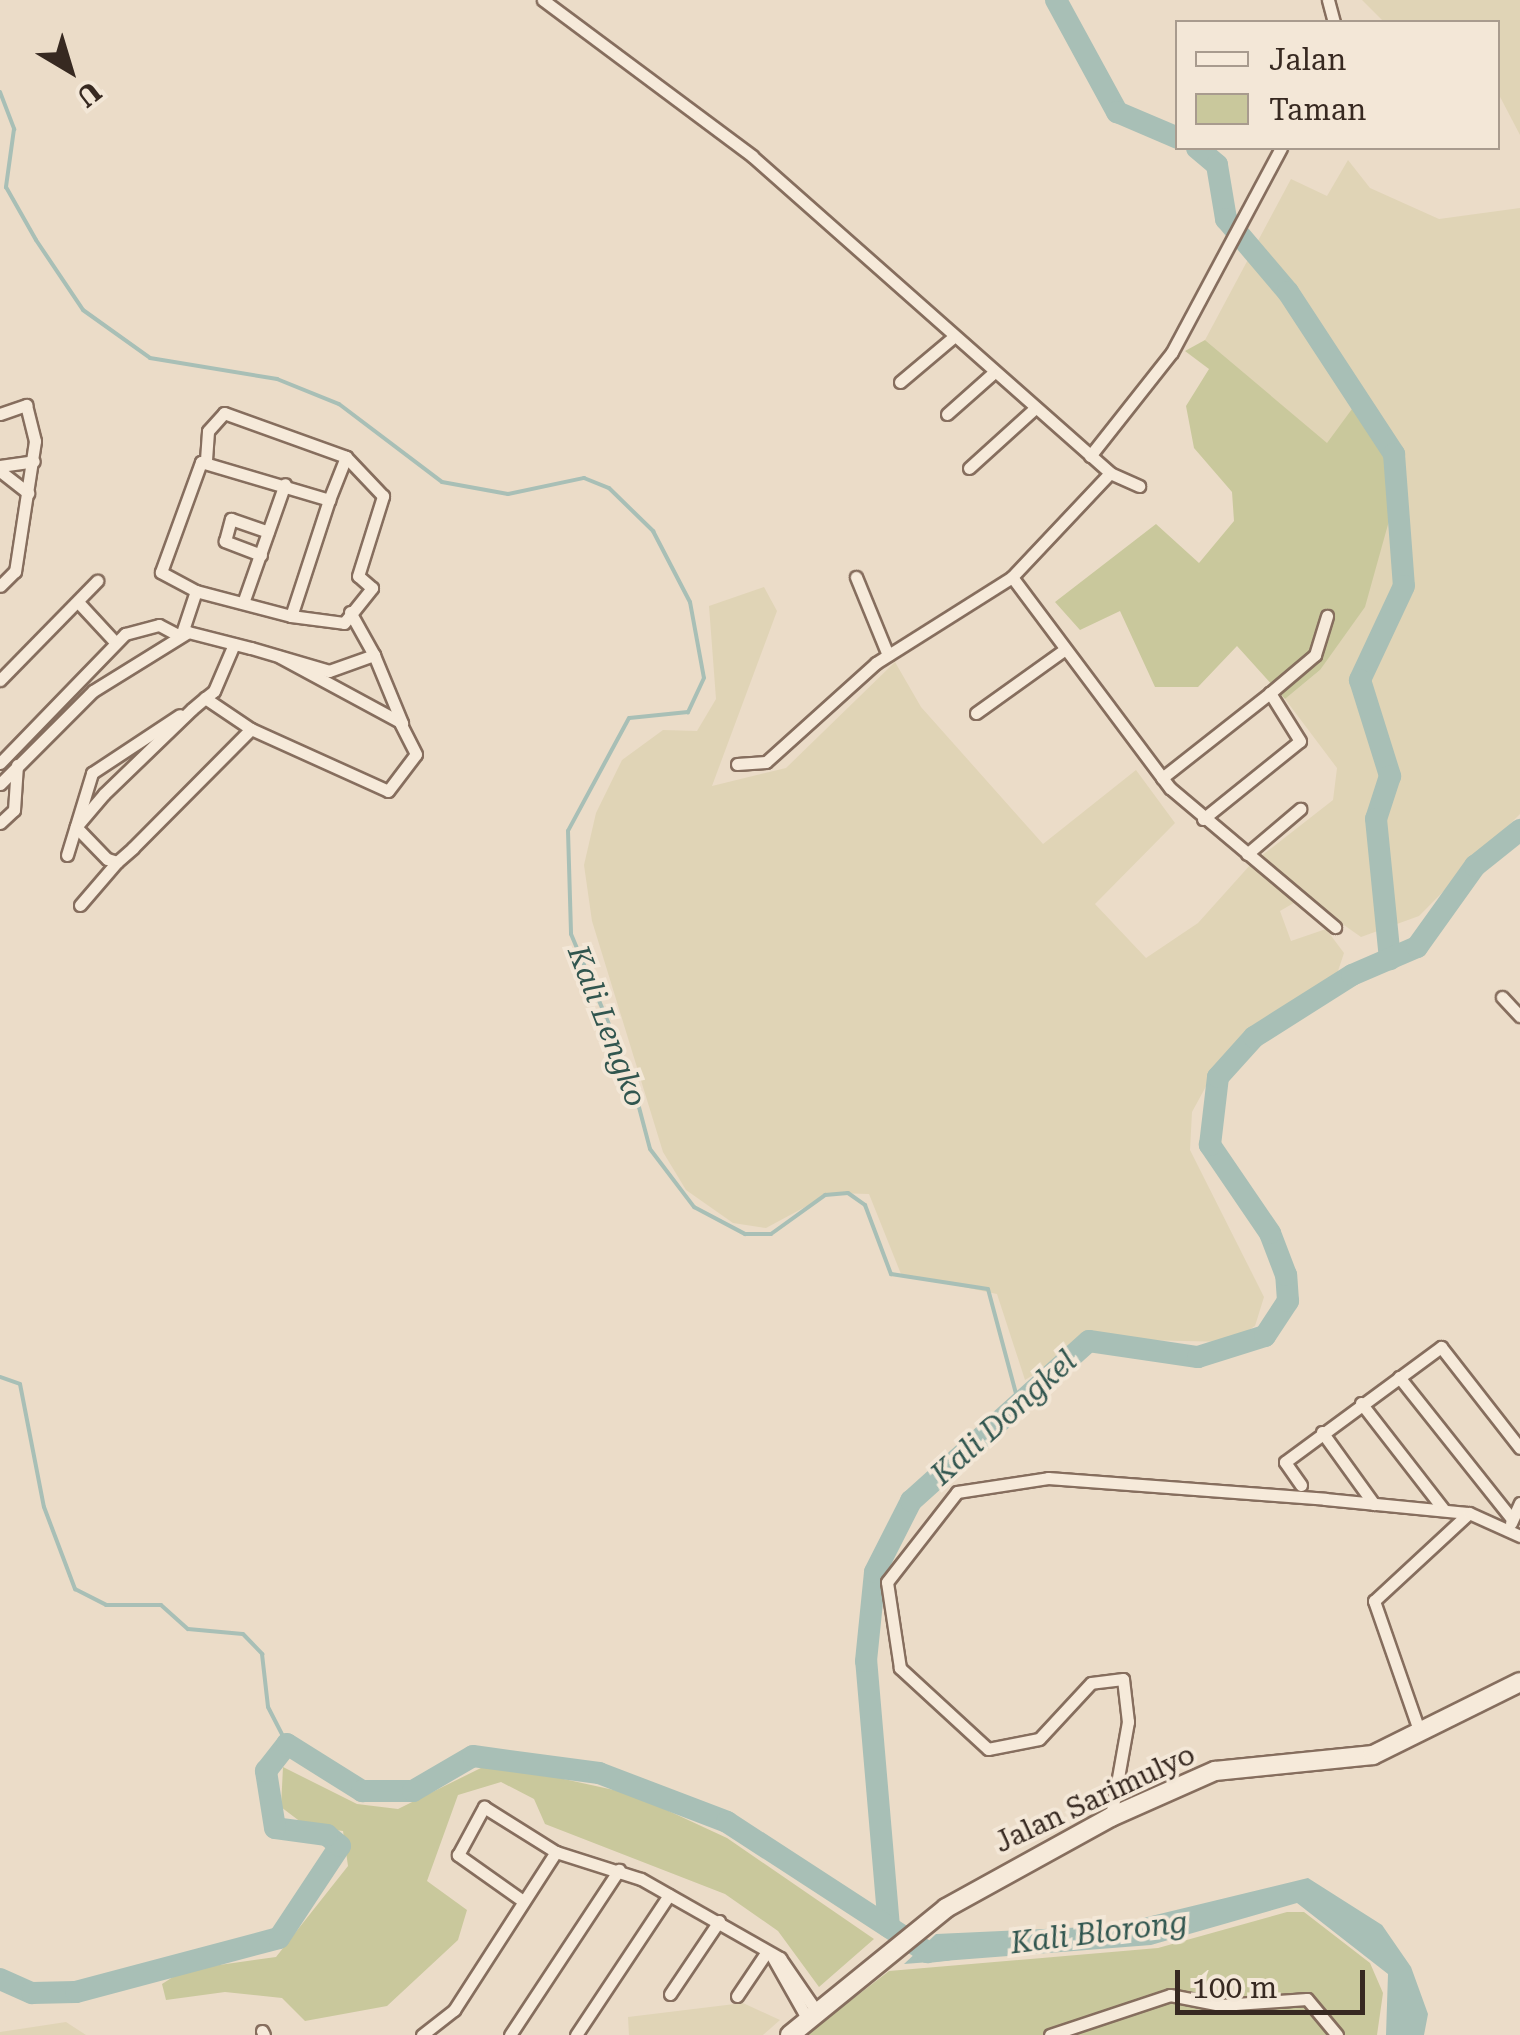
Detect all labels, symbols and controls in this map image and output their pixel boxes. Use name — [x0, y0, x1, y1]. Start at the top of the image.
north arrow — [20, 20, 120, 120]
legend — [1175, 20, 1500, 150]
text: Jalan — [1269, 42, 1346, 77]
text: U — [70, 74, 107, 114]
text: Taman — [1269, 92, 1366, 127]
water label: Kali Lengko — [560, 940, 654, 1112]
water label: Kali Dongkel — [924, 1343, 1084, 1493]
street label: Jalan Sarimulyo — [990, 1738, 1200, 1860]
water label: Kali Blorong — [1009, 1904, 1189, 1962]
scale bar — [1180, 1950, 1370, 2012]
text: 100 m — [1192, 1970, 1277, 2005]

